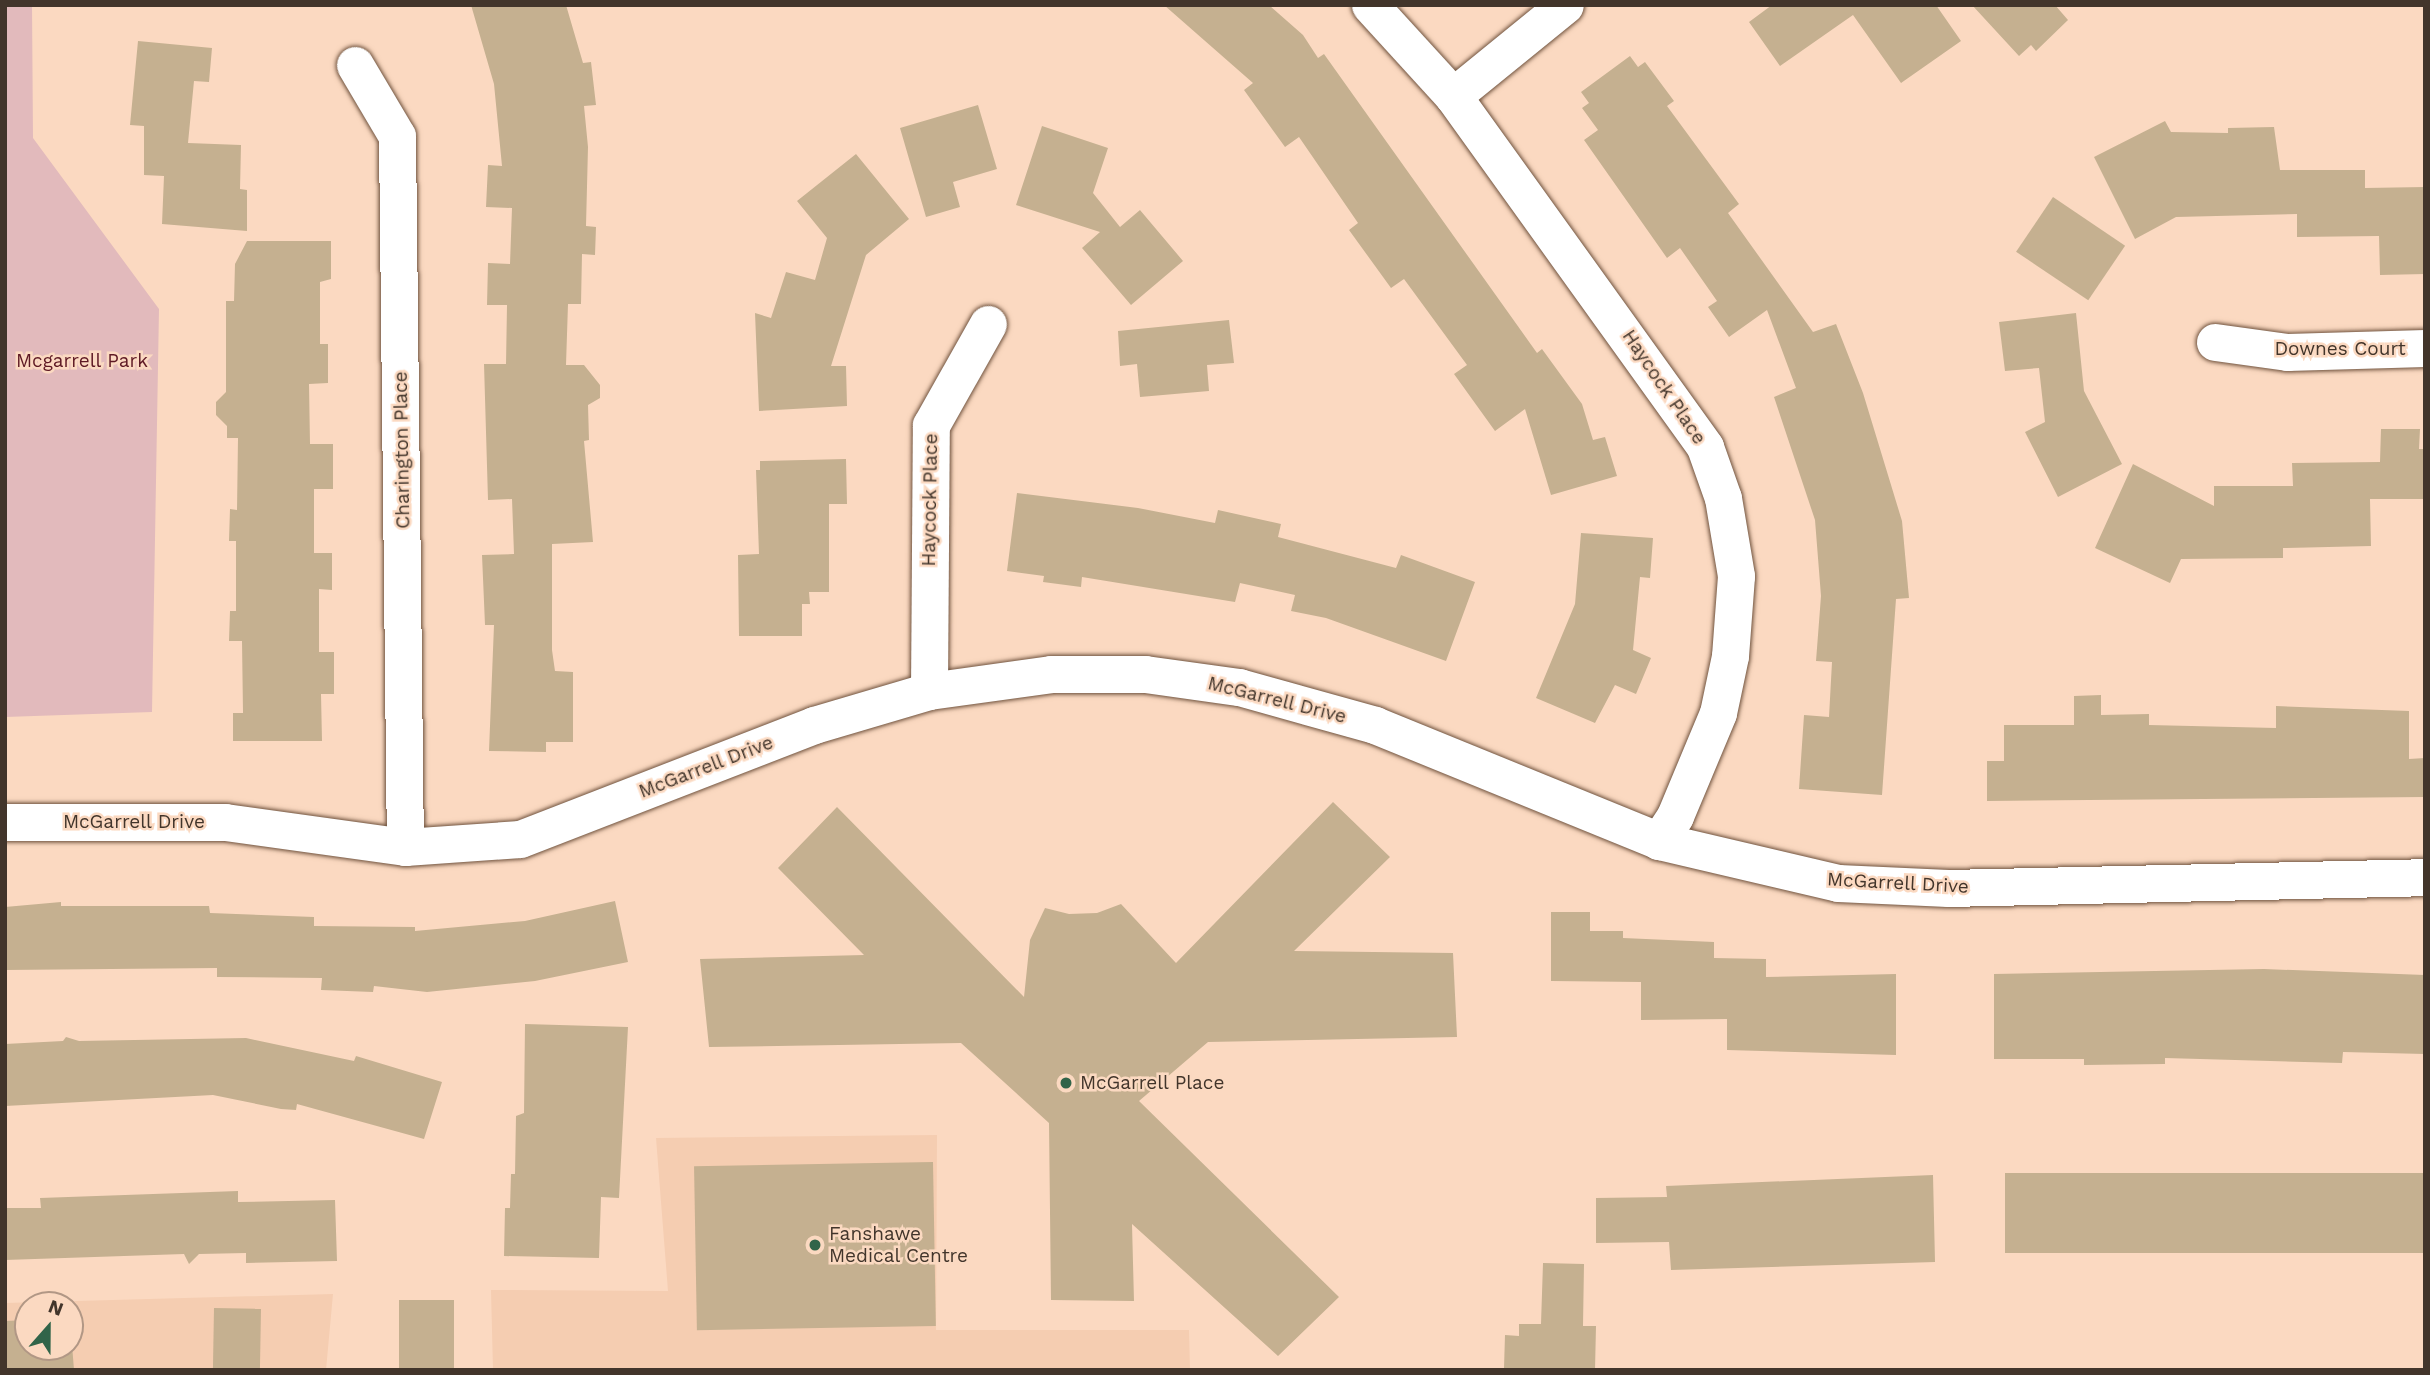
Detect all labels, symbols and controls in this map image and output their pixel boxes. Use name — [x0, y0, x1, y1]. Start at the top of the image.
street label: Haycock Place — [1617, 325, 1711, 449]
street label: Downes Court — [2274, 338, 2406, 360]
park label: Mcgarrell Park — [16, 350, 148, 372]
street label: Charington Place — [389, 371, 415, 529]
street label: Haycock Place — [917, 433, 943, 567]
street label: McGarrell Drive — [1205, 672, 1349, 728]
street label: McGarrell Drive — [635, 731, 777, 803]
street label: McGarrell Drive — [63, 811, 205, 833]
street label: McGarrell Drive — [1826, 868, 1970, 898]
place label: McGarrell Place — [1080, 1072, 1225, 1094]
marker: McGarrell Place — [1058, 1075, 1074, 1091]
place label: Fanshawe Medical Centre — [829, 1223, 969, 1267]
marker: Fanshawe Medical Centre — [807, 1237, 823, 1253]
north arrow — [14, 1291, 84, 1361]
text: N — [45, 1295, 67, 1321]

